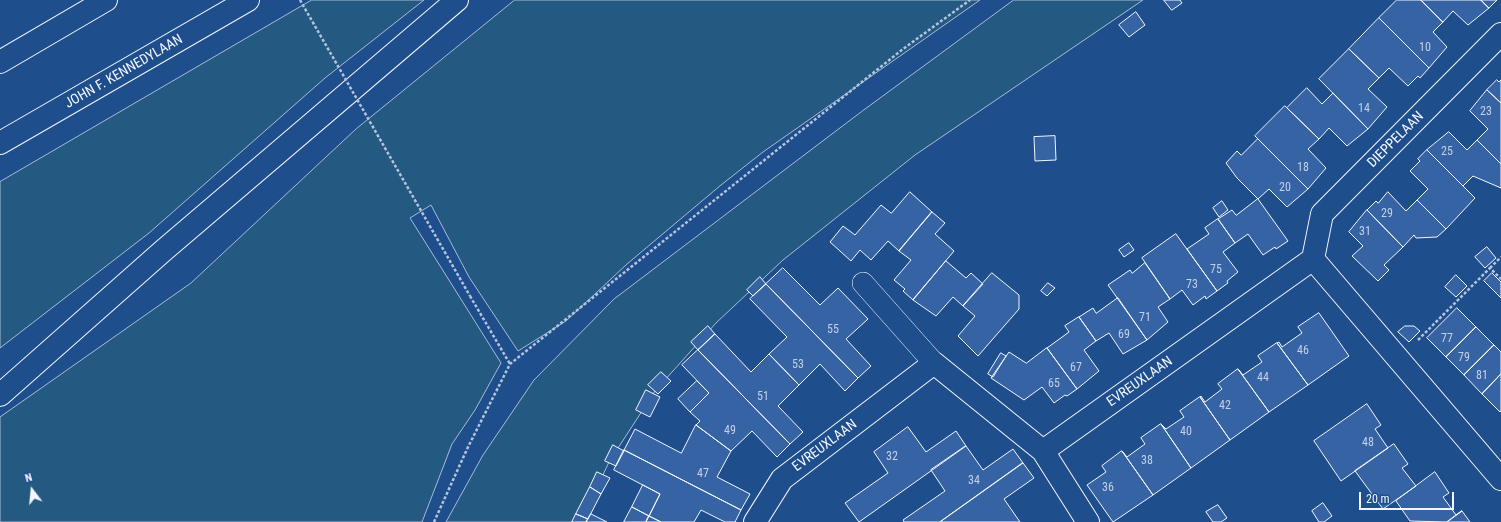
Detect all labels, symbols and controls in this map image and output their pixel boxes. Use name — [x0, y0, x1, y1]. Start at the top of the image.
street label: JOHN F. KENNEDYLAAN — [62, 31, 186, 113]
house number: 10 — [1419, 41, 1431, 55]
house number: 14 — [1358, 102, 1370, 116]
house number: 23 — [1480, 105, 1492, 119]
street label: DIEPPELAAN — [1364, 108, 1428, 172]
house number: 25 — [1441, 145, 1453, 159]
house number: 18 — [1297, 161, 1309, 175]
house number: 20 — [1279, 181, 1291, 195]
house number: 29 — [1381, 207, 1393, 221]
house number: 31 — [1359, 225, 1371, 239]
house number: 75 — [1210, 263, 1222, 277]
house number: 73 — [1186, 278, 1198, 292]
house number: 71 — [1139, 311, 1151, 325]
house number: 55 — [827, 323, 839, 337]
house number: 69 — [1118, 328, 1130, 342]
house number: 77 — [1441, 332, 1453, 346]
house number: 46 — [1297, 344, 1309, 358]
house number: 79 — [1458, 351, 1470, 365]
street label: EVREUXLAAN — [1104, 353, 1176, 411]
house number: 53 — [792, 358, 804, 372]
house number: 67 — [1070, 361, 1082, 375]
house number: 81 — [1476, 369, 1488, 383]
house number: 44 — [1257, 371, 1269, 385]
house number: 65 — [1048, 377, 1060, 391]
house number: 51 — [757, 390, 769, 404]
house number: 42 — [1219, 399, 1231, 413]
street label: EVREUXLAAN — [789, 416, 861, 476]
house number: 49 — [724, 424, 736, 438]
house number: 40 — [1180, 425, 1192, 439]
house number: 48 — [1362, 436, 1374, 450]
house number: 32 — [886, 450, 898, 464]
house number: 38 — [1141, 454, 1153, 468]
house number: 47 — [697, 467, 709, 481]
north arrow — [12, 470, 52, 510]
text: N — [24, 471, 34, 485]
house number: 34 — [968, 474, 980, 488]
house number: 36 — [1102, 481, 1114, 495]
scale bar — [1361, 484, 1456, 510]
text: 20 m — [1366, 492, 1390, 506]

